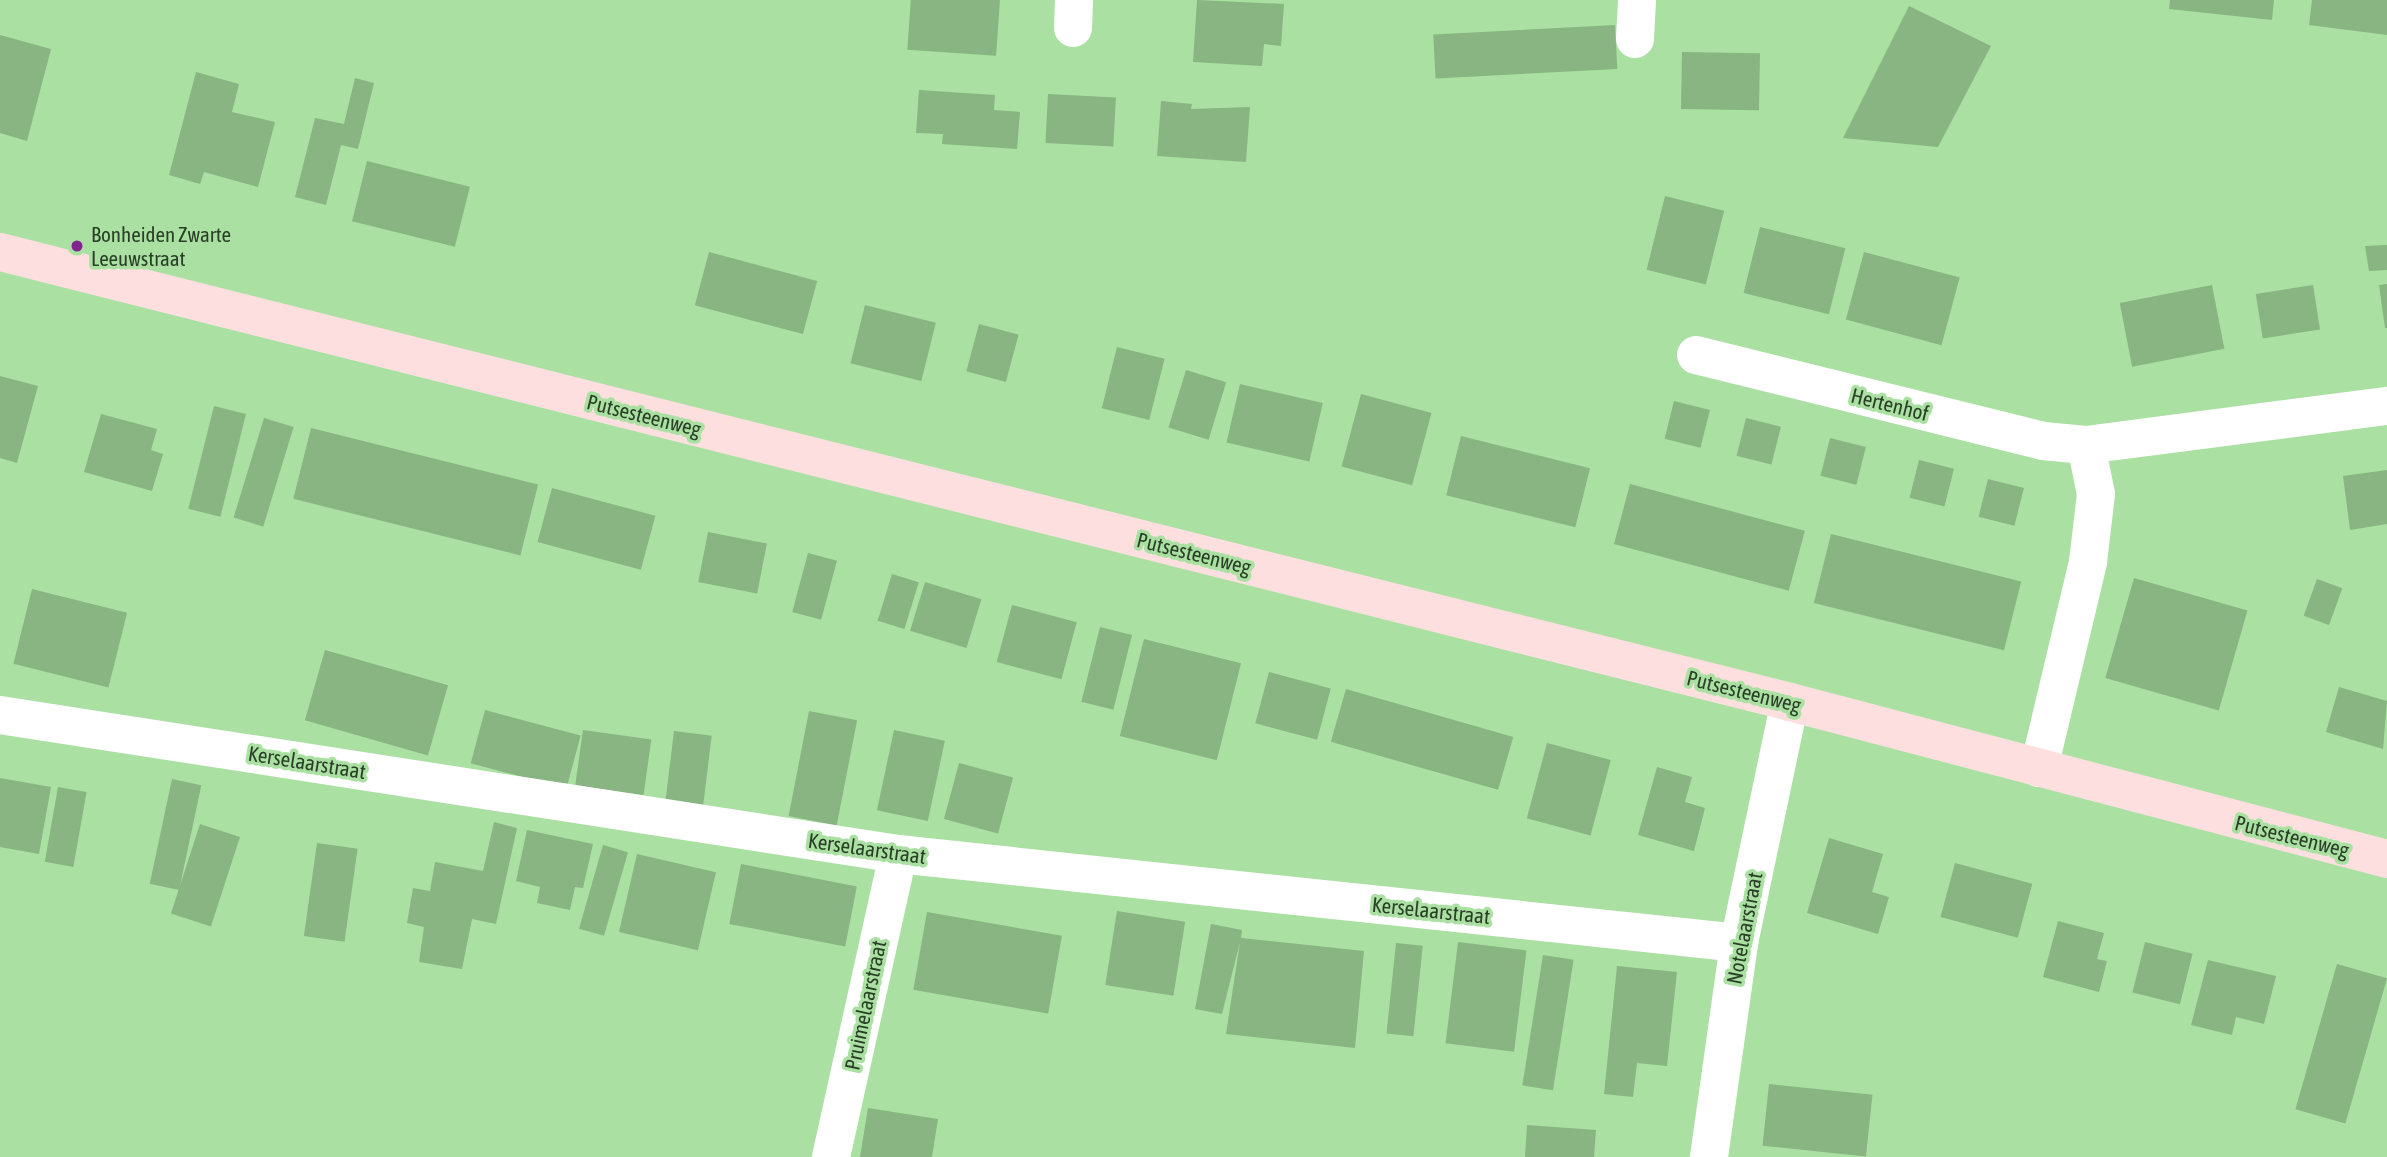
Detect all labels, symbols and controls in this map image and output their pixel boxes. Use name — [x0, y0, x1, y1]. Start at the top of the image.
place label: Bonheiden Zwarte Leeuwstraat — [91, 221, 231, 271]
marker: Bonheiden Zwarte Leeuwstraat — [69, 238, 85, 254]
street label: Hertenhof — [1849, 382, 1931, 426]
street label: Putsesteenweg — [584, 389, 704, 441]
street label: Putsesteenweg — [1134, 527, 1254, 579]
street label: Putsesteenweg — [1684, 665, 1804, 717]
street label: Kerselaarstraat — [246, 740, 368, 784]
street label: Putsesteenweg — [2232, 810, 2352, 862]
street label: Kerselaarstraat — [806, 827, 928, 869]
street label: Notelaarstraat — [1721, 870, 1767, 986]
street label: Kerselaarstraat — [1371, 891, 1491, 929]
street label: Pruimelaarstraat — [839, 938, 891, 1072]

